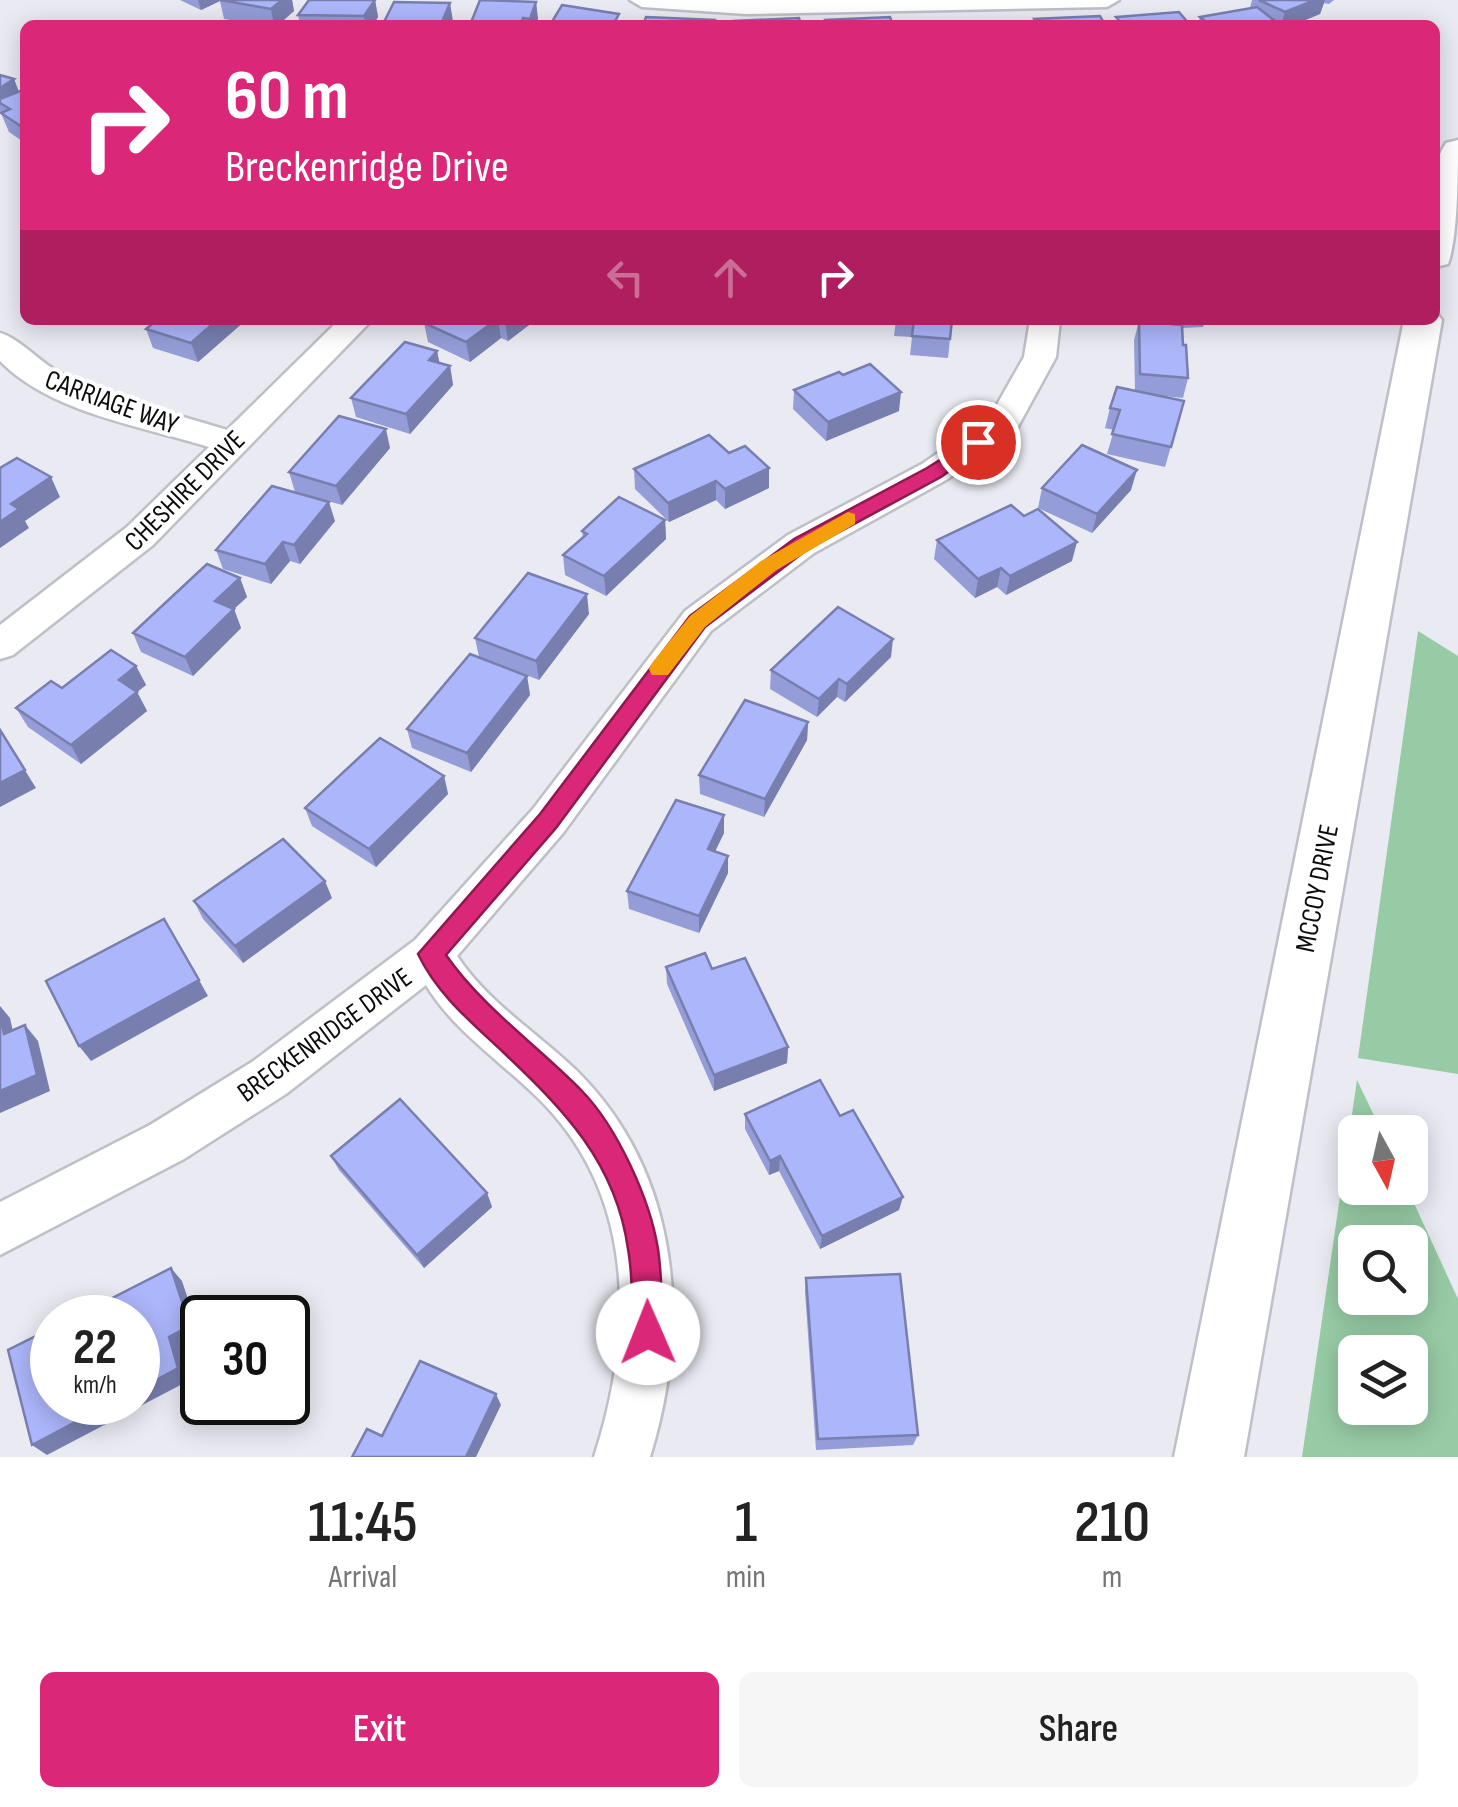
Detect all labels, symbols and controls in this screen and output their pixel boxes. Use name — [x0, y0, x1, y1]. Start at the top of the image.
text: 60 m — [225, 55, 349, 139]
icon: right — [60, 60, 190, 190]
text: Breckenridge Drive — [225, 140, 509, 195]
icon: left — [598, 250, 653, 305]
icon: ahead — [703, 250, 758, 305]
icon: right — [808, 250, 863, 305]
street label: CARRIAGE WAY — [41, 363, 183, 442]
pin — [936, 400, 1021, 485]
icon: arrive — [951, 415, 1006, 470]
street label: CHESHIRE DRIVE — [118, 424, 252, 558]
street label: MCCOY DRIVE — [1289, 822, 1346, 955]
street label: BRECKENRIDGE DRIVE — [231, 961, 418, 1110]
north arrow — [1338, 1115, 1428, 1205]
map controls — [1338, 1115, 1428, 1425]
button: search — [1338, 1225, 1428, 1315]
position arrow — [596, 1281, 700, 1385]
speed limit sign: 30 — [180, 1295, 310, 1425]
text: 22 — [73, 1318, 117, 1378]
button: layers — [1338, 1335, 1428, 1425]
text: km/h — [73, 1370, 117, 1401]
text: 11:45 — [308, 1487, 418, 1559]
text: 1 — [735, 1487, 757, 1559]
text: 210 — [1074, 1487, 1150, 1559]
text: Arrival — [328, 1558, 397, 1597]
text: min — [726, 1558, 766, 1597]
text: m — [1102, 1558, 1122, 1597]
button: Exit — [40, 1672, 719, 1787]
button: Share — [739, 1672, 1418, 1787]

